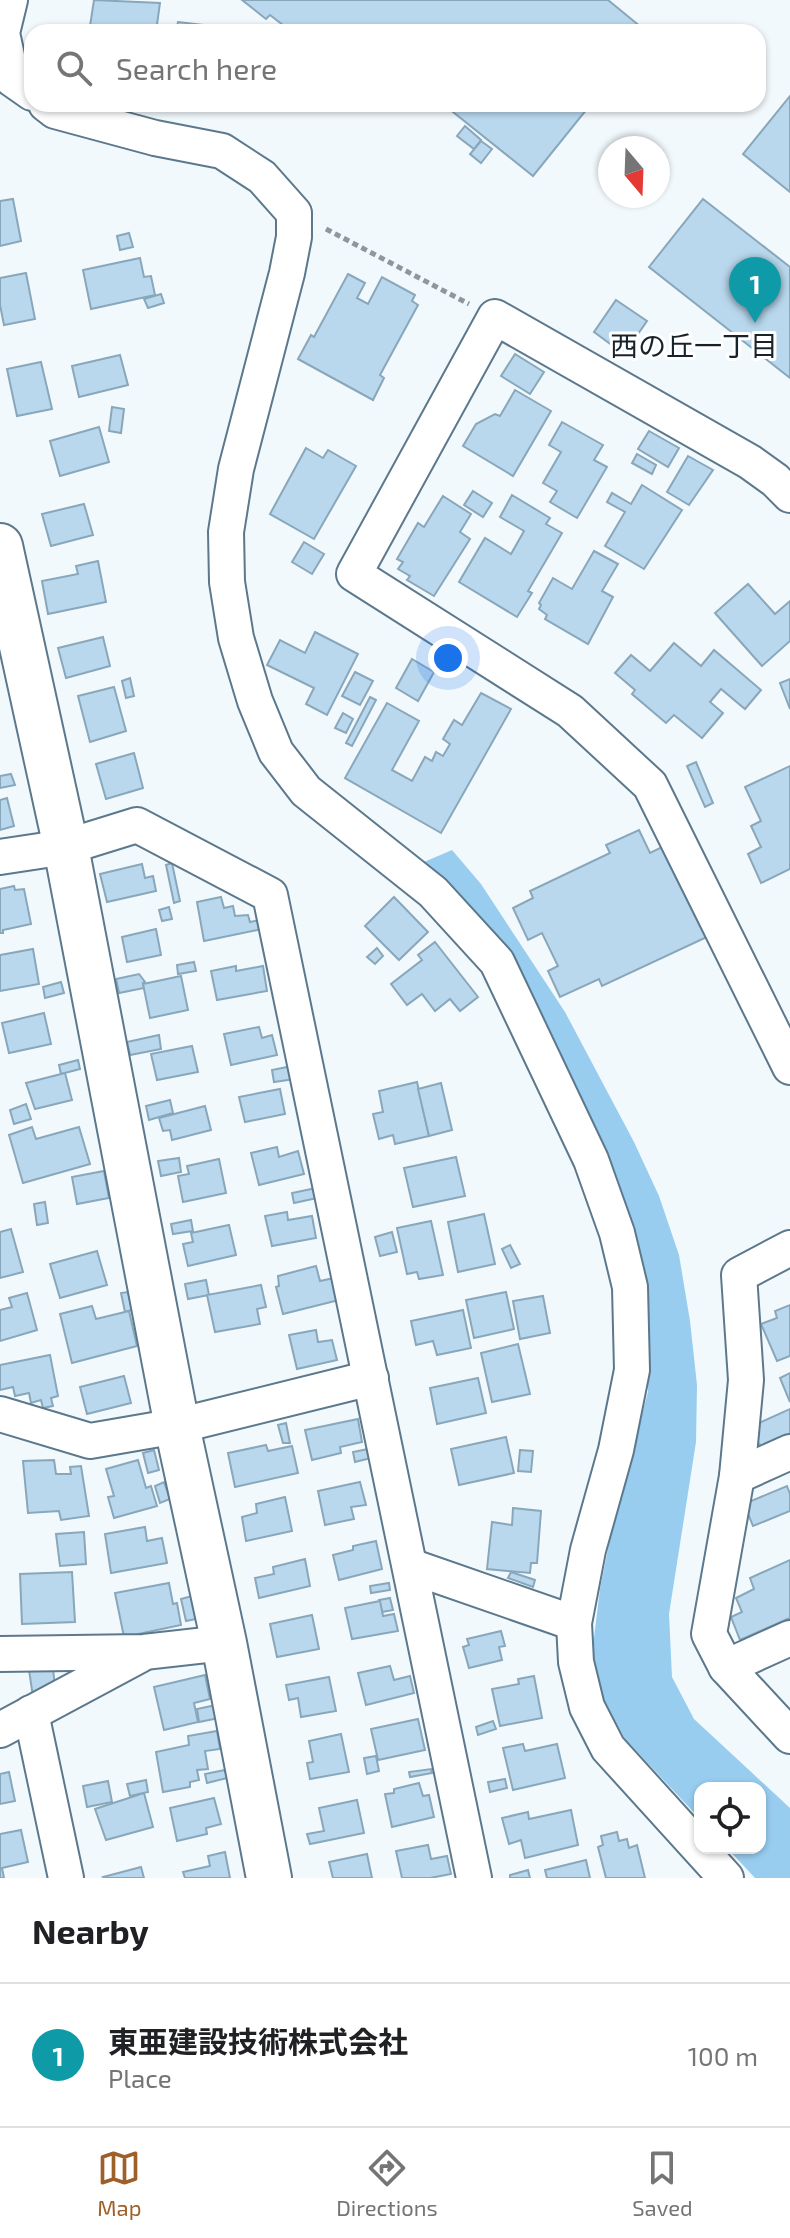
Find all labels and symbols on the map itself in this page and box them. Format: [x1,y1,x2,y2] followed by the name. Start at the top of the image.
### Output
[598,136,670,208] north arrow
[729,257,781,323] pin: 1
[610,328,778,362] district label: 西の丘一丁目
[428,638,468,678] your location

